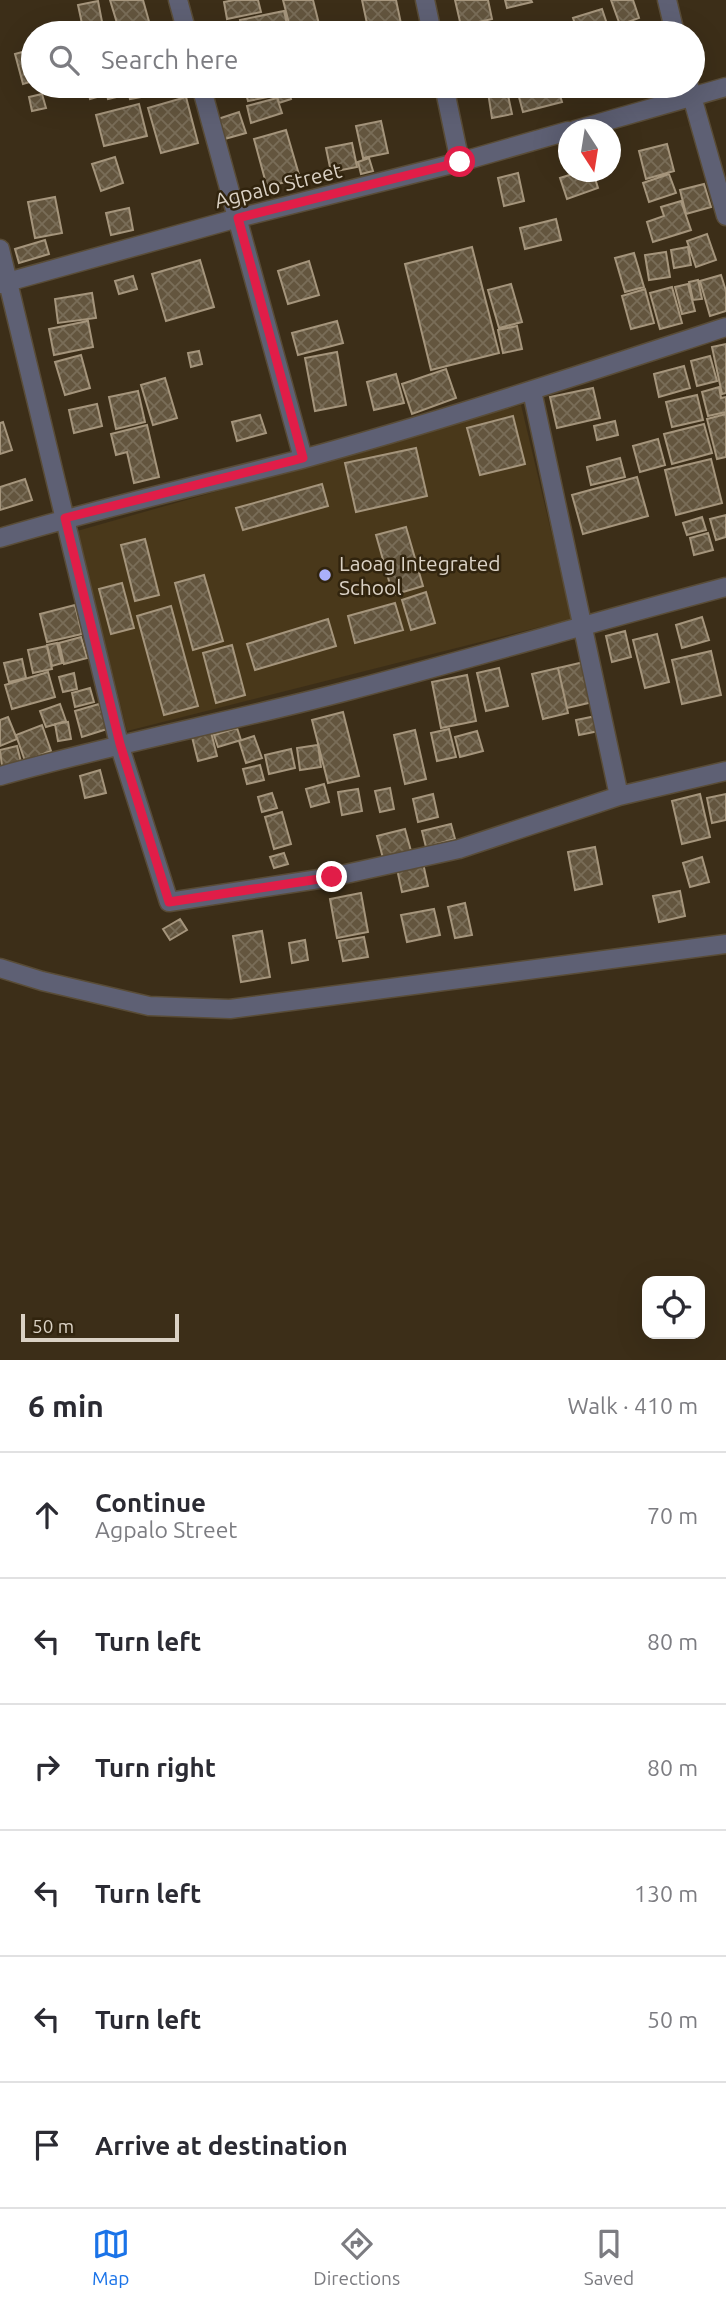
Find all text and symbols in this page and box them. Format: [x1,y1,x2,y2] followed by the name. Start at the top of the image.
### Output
[21,21,705,98] search box
[45,41,83,79] icon: search
[101,45,238,74] text: Search here
[558,119,621,182] north arrow
[444,146,475,177] route start
[212,158,344,212] street label: Agpalo Street
[339,551,501,599] place label: Laoag Integrated School
[317,567,333,583] marker: Laoag Integrated School
[316,861,347,892] route end
[642,1276,705,1339] map controls
[642,1276,705,1339] button: locate
[21,1311,178,1343] scale bar
[32,1315,74,1337] text: 50 m
[28,1389,104,1423] text: 6 min
[567,1393,698,1418] text: Walk · 410 m
[95,1488,206,1517] text: Continue
[28,1496,66,1534] icon: ahead
[647,1503,698,1528] text: 70 m
[95,1517,237,1542] text: Agpalo Street
[28,1622,66,1660] icon: left
[95,1627,201,1656] text: Turn left
[647,1629,698,1654] text: 80 m
[28,1748,66,1786] icon: right
[95,1753,216,1782] text: Turn right
[647,1755,698,1780] text: 80 m
[28,1874,66,1912] icon: left
[95,1879,201,1908] text: Turn left
[634,1881,698,1906] text: 130 m
[28,2000,66,2038] icon: left
[95,2005,201,2034] text: Turn left
[647,2007,698,2032] text: 50 m
[28,2126,66,2164] icon: arrive
[95,2131,348,2160] text: Arrive at destination
[92,2225,130,2289] tab: Map
[313,2225,400,2289] tab: Directions
[584,2225,634,2289] tab: Saved

